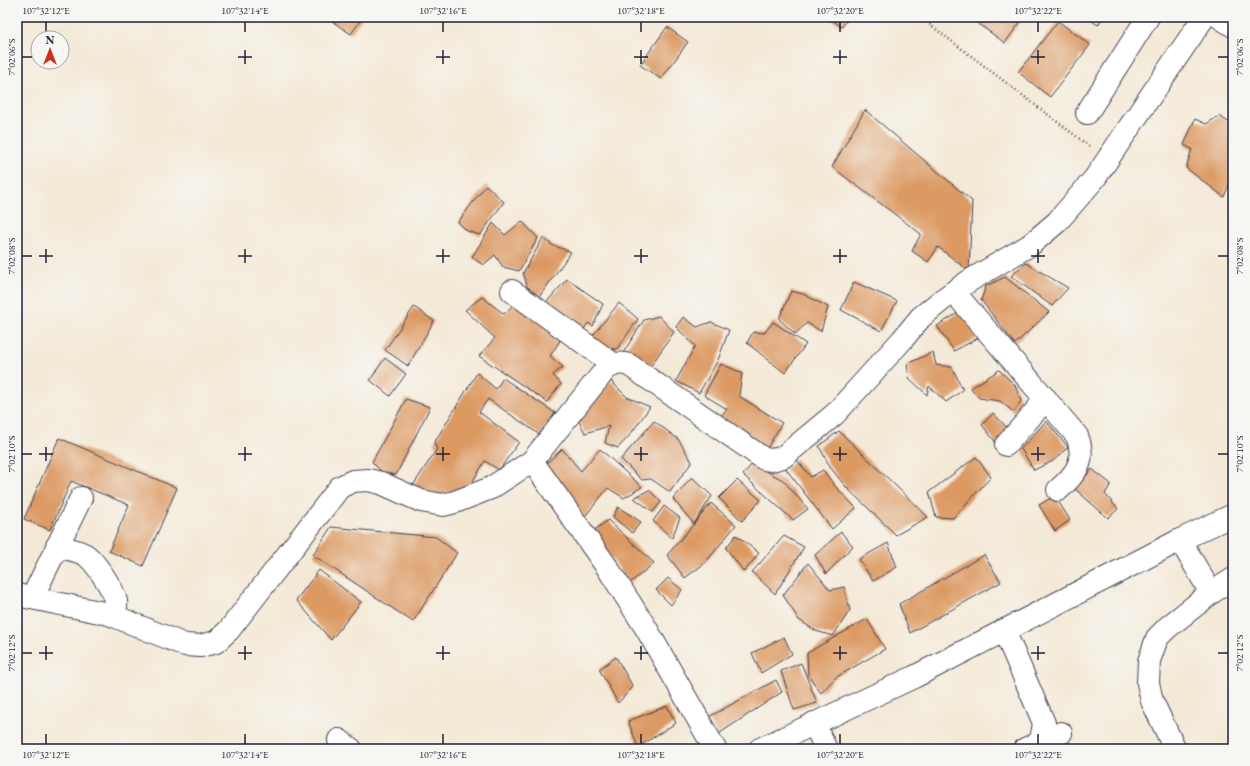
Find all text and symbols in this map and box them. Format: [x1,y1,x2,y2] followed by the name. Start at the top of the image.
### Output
[22,4,70,17] text: 107°32'12"E
[221,4,269,17] text: 107°32'14"E
[419,4,467,17] text: 107°32'16"E
[617,4,665,17] text: 107°32'18"E
[816,4,864,17] text: 107°32'20"E
[1014,4,1062,17] text: 107°32'22"E
[30,30,70,70] north arrow
[46,33,55,47] text: N
[5,38,18,75] text: 7°02'06"S
[1233,38,1246,75] text: 7°02'06"S
[5,237,18,274] text: 7°02'08"S
[1233,237,1246,274] text: 7°02'08"S
[5,435,18,472] text: 7°02'10"S
[1233,435,1246,472] text: 7°02'10"S
[5,634,18,671] text: 7°02'12"S
[1233,634,1246,671] text: 7°02'12"S
[22,748,70,761] text: 107°32'12"E
[221,748,269,761] text: 107°32'14"E
[419,748,467,761] text: 107°32'16"E
[617,748,665,761] text: 107°32'18"E
[816,748,864,761] text: 107°32'20"E
[1014,748,1062,761] text: 107°32'22"E

